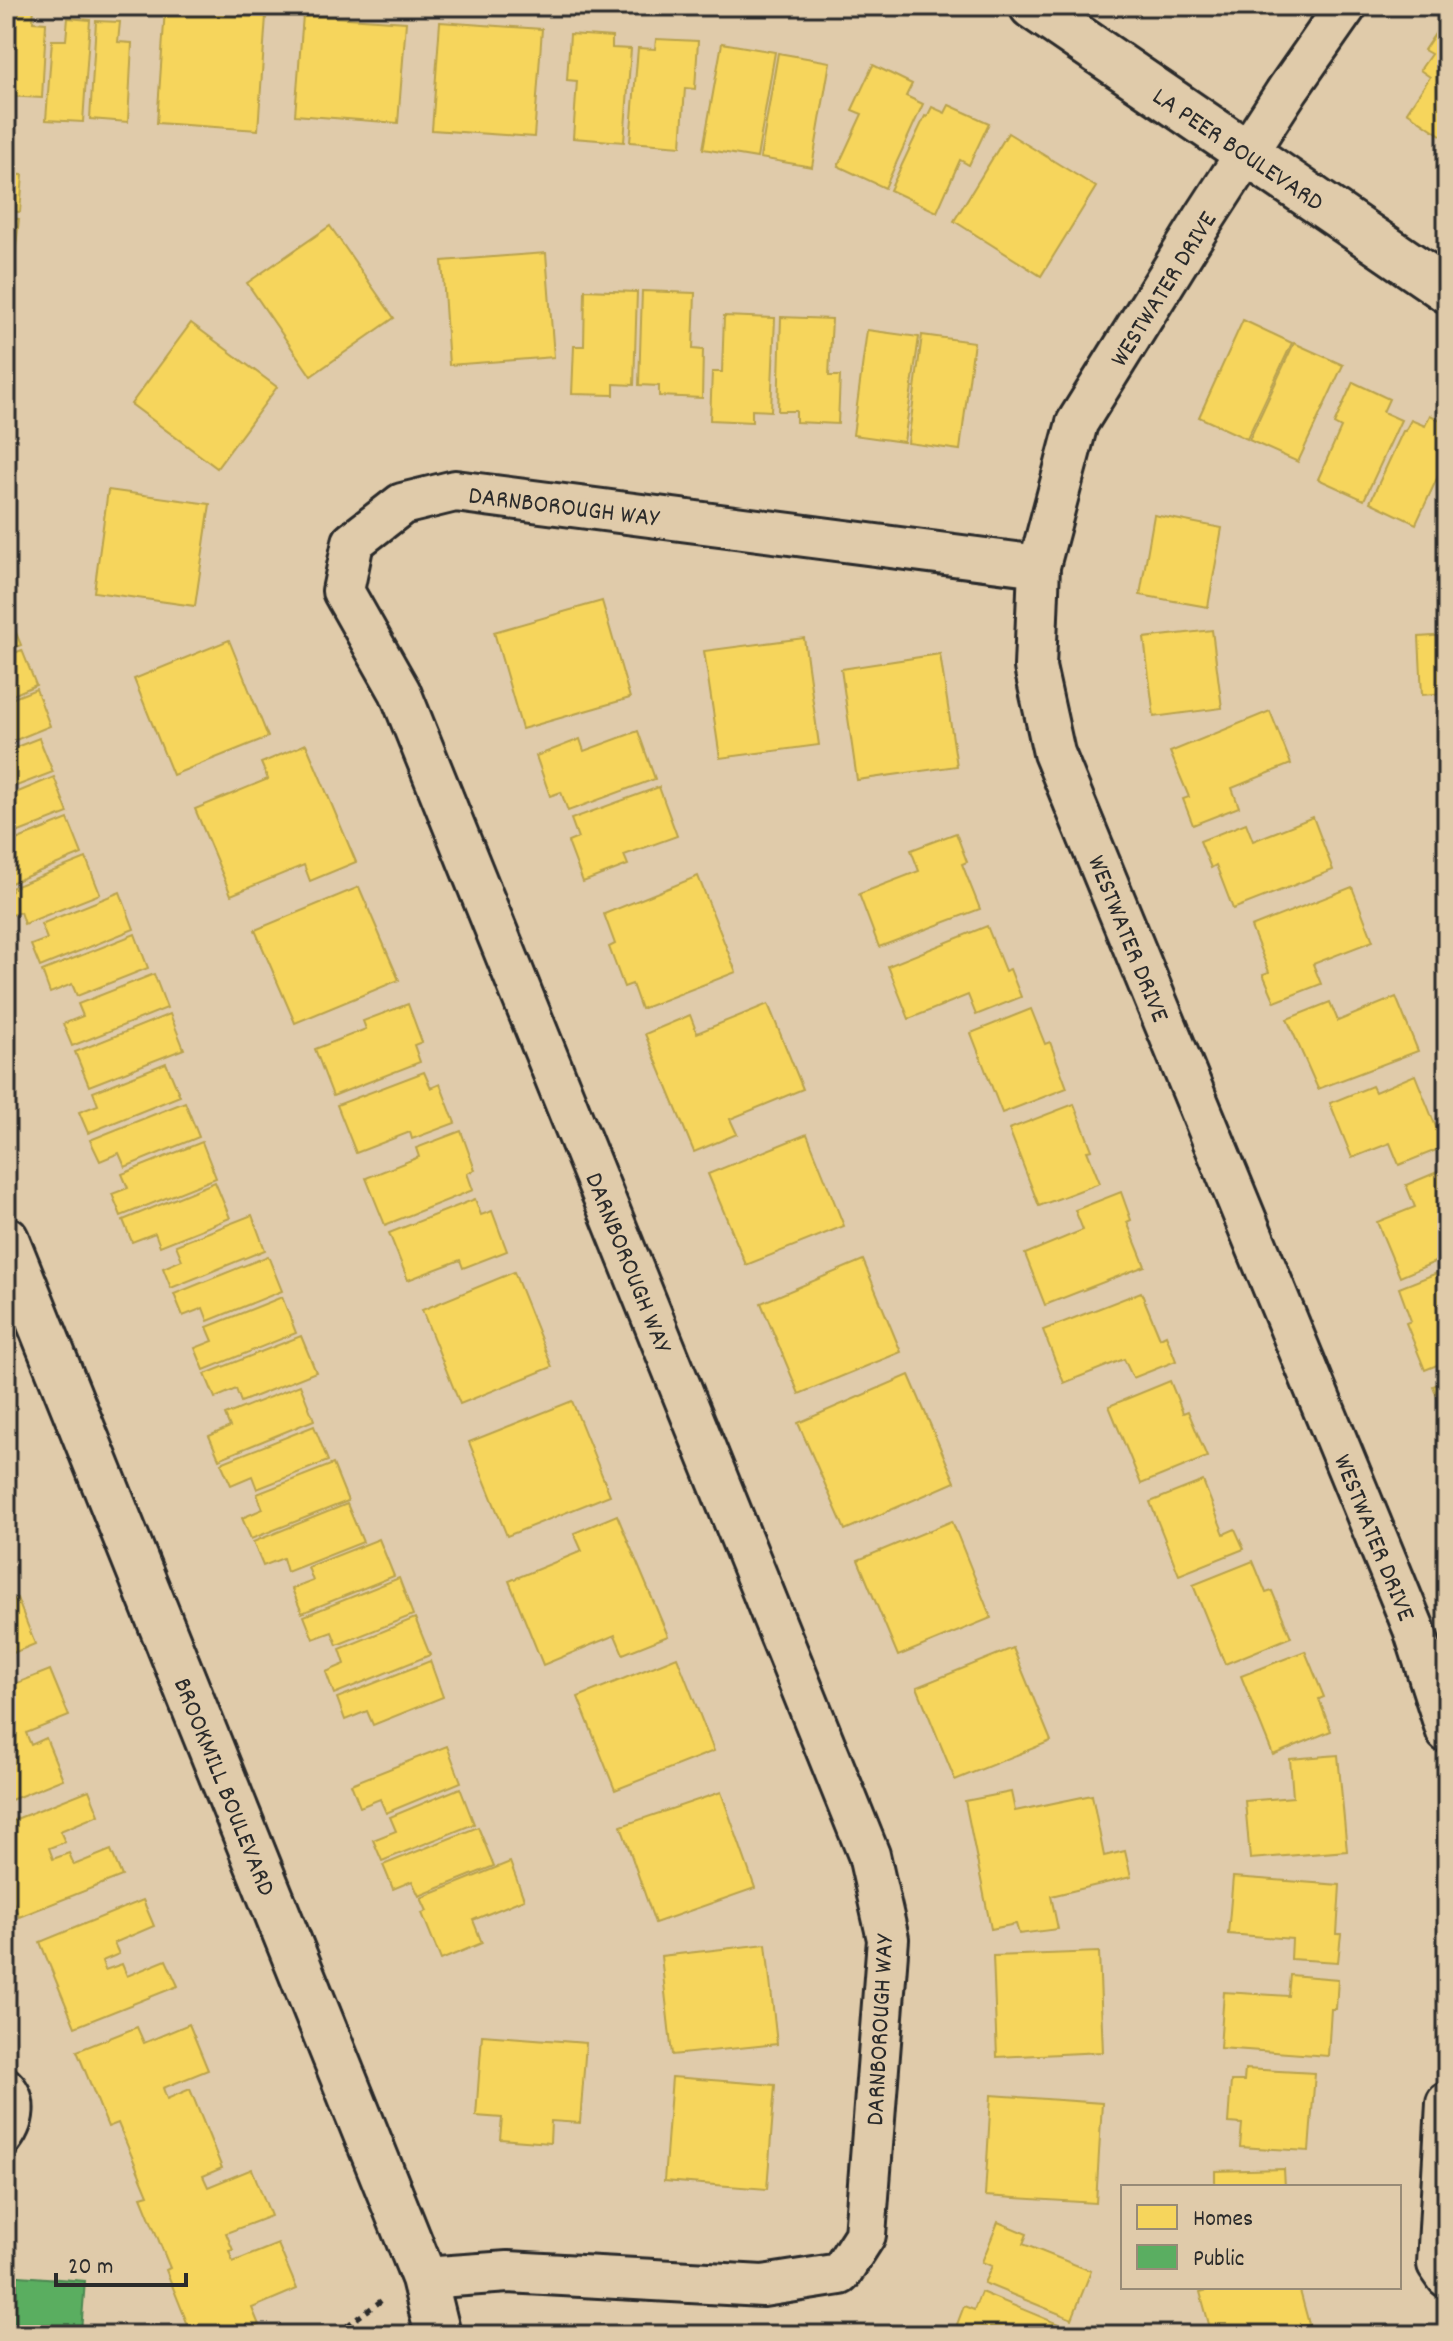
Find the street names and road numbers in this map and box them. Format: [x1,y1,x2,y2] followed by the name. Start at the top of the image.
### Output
[1144,80,1330,222] street label: LA PEER BOULEVARD
[1102,205,1228,375] street label: WESTWATER DRIVE
[466,478,662,539] street label: DARNBOROUGH WAY
[1076,850,1177,1028] street label: WESTWATER DRIVE
[574,1168,680,1360] street label: DARNBOROUGH WAY
[1322,1449,1423,1627] street label: WESTWATER DRIVE
[162,1673,283,1902] street label: BROOKMILL BOULEVARD
[858,1932,905,2127] street label: DARNBOROUGH WAY

